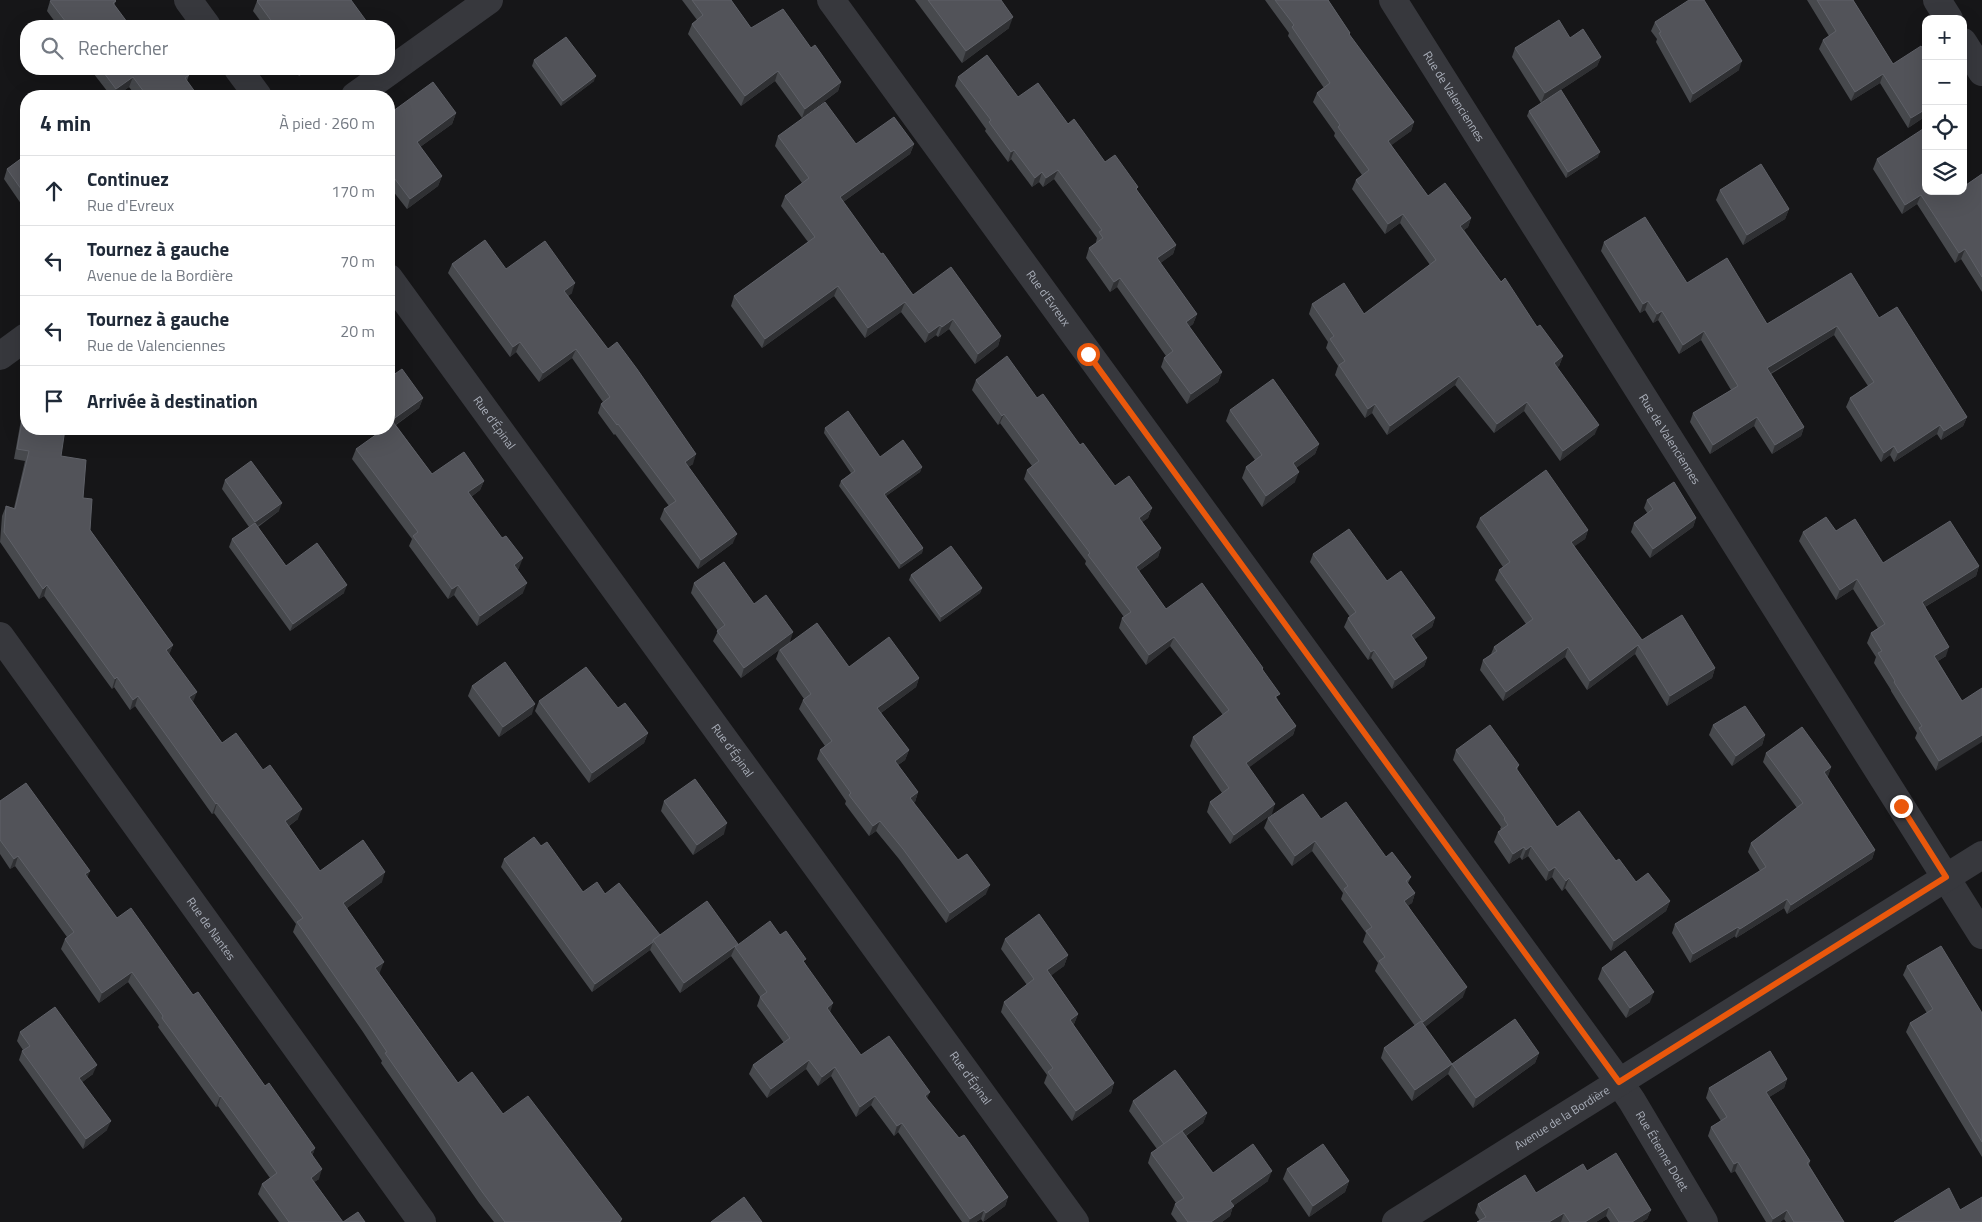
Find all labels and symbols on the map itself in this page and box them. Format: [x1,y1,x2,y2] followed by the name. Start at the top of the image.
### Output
[1418,47,1490,146] street label: Rue de Valenciennes
[1022,266,1076,331] street label: Rue d'Evreux
[1077,343,1100,366] route start
[1634,390,1706,488] street label: Rue de Valenciennes
[469,392,521,453] street label: Rue d'Épinal
[707,719,759,781] street label: Rue d'Épinal
[1890,795,1913,818] route end
[182,893,241,965] street label: Rue de Nantes
[945,1047,997,1108] street label: Rue d'Épinal
[1510,1080,1613,1155] street label: Avenue de la Bordière
[1631,1107,1694,1195] street label: Rue Étienne Dolet

